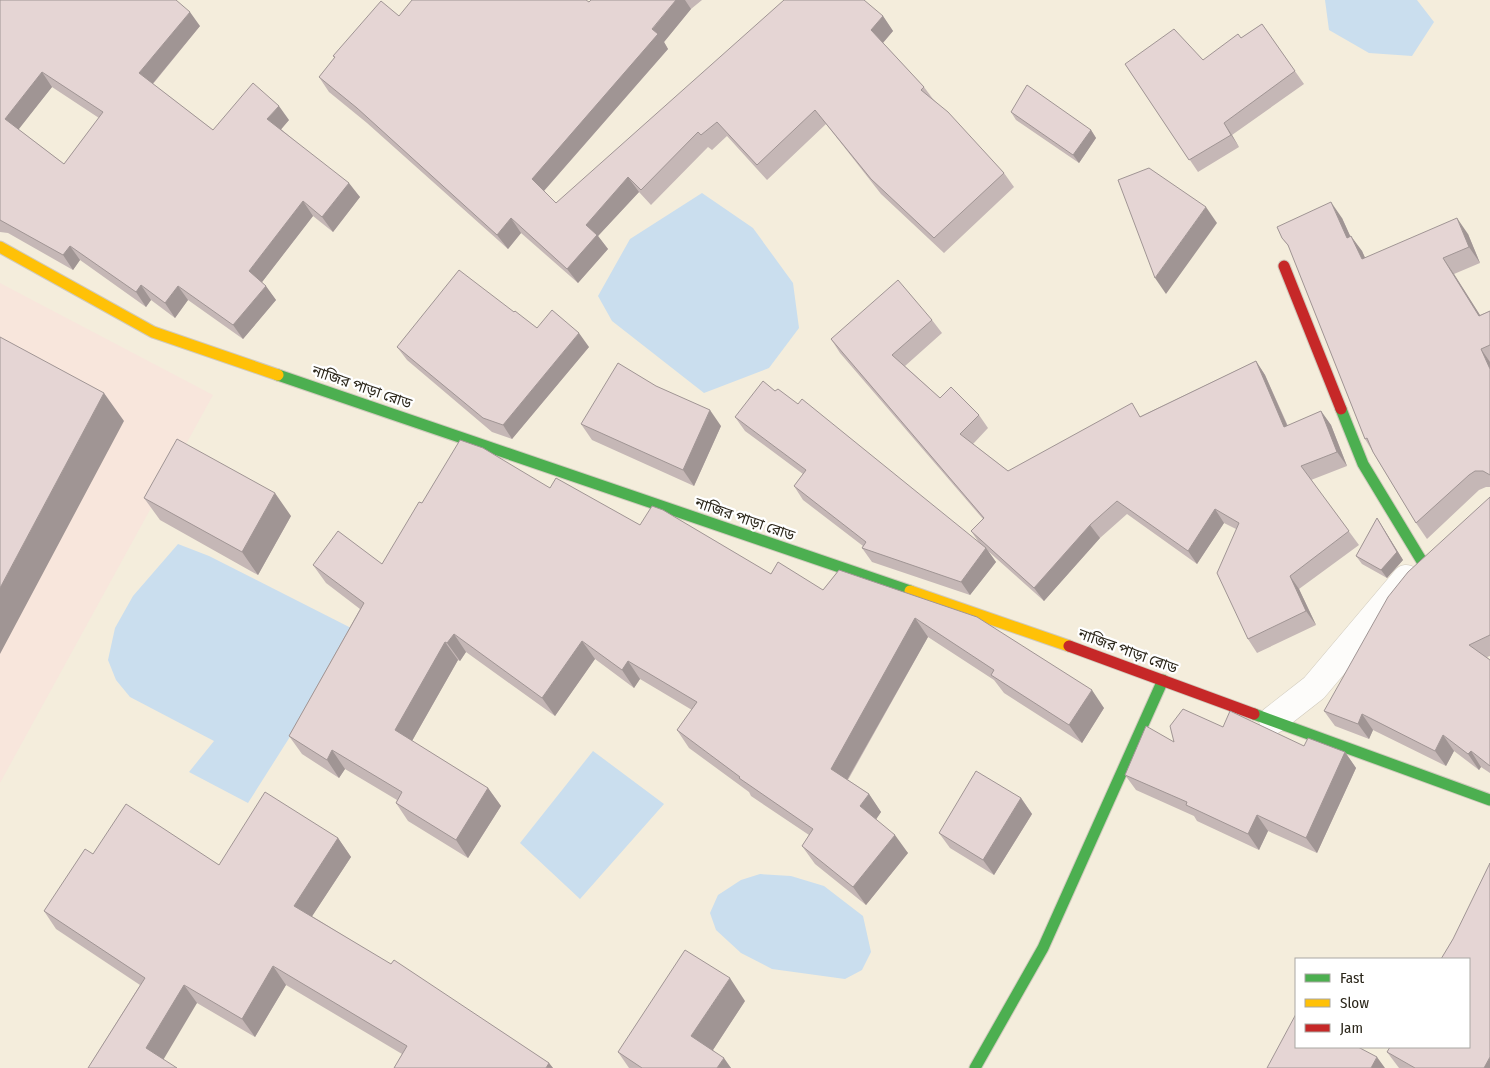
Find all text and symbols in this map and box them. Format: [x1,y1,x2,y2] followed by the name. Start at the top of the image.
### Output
[309,361,415,413] street label: নাজির পাড়া রোড
[692,493,798,545] street label: নাজির পাড়া রোড
[1075,624,1180,677] street label: নাজির পাড়া রোড
[1295,958,1470,1048] legend
[1340,969,1364,987] text: Fast
[1340,994,1369,1012] text: Slow
[1340,1019,1363,1037] text: Jam

